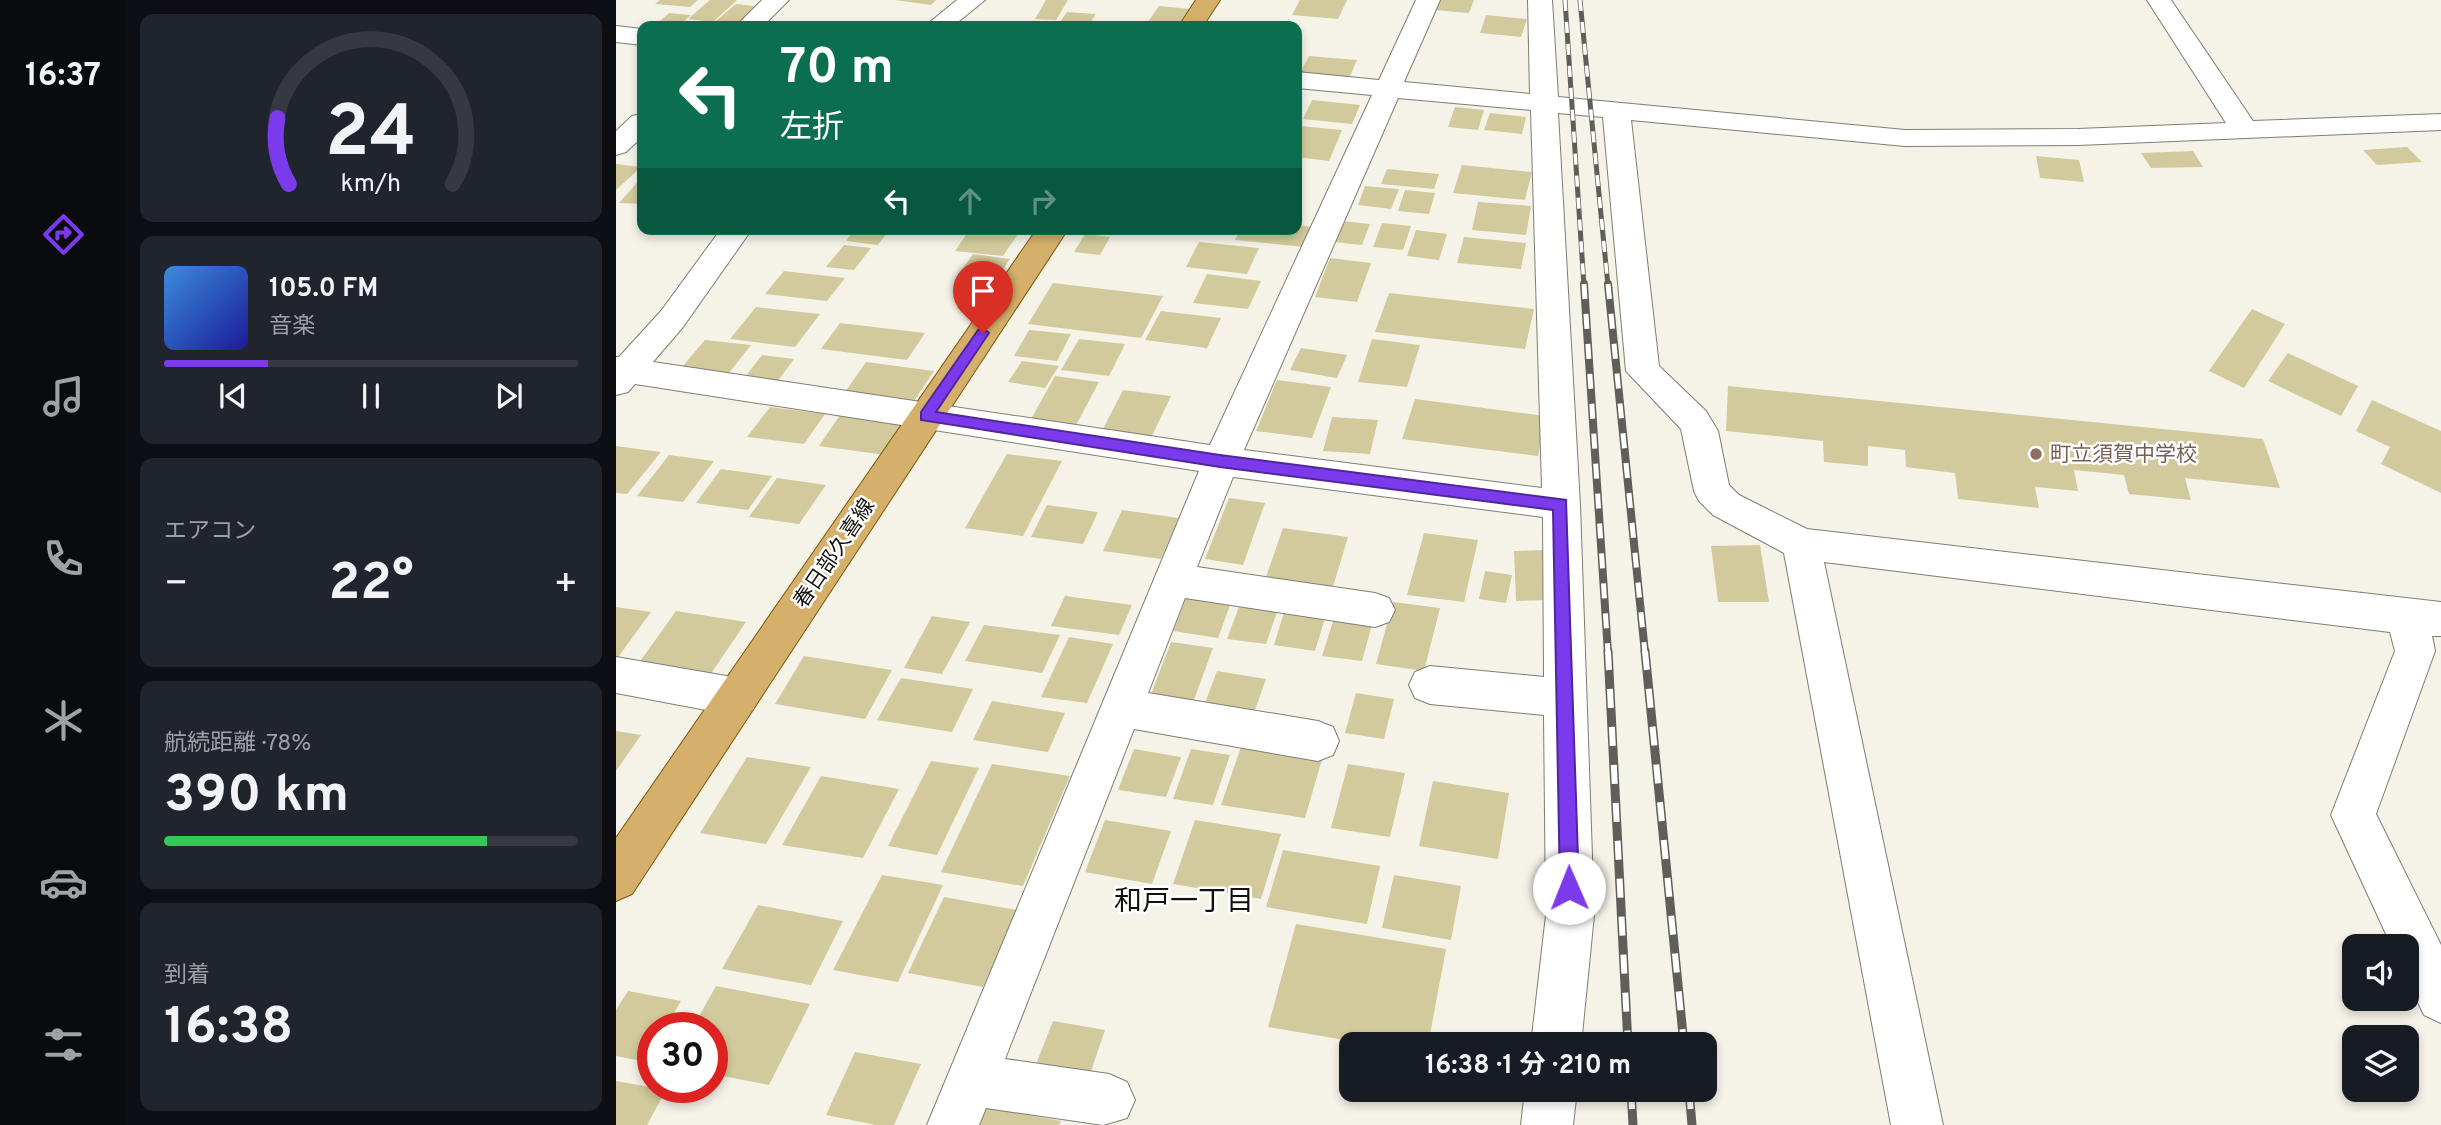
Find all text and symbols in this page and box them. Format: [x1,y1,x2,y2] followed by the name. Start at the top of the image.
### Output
[780,39,894,101] text: 70 m
[665,49,756,140] icon: left
[25,57,101,97] text: 16:37
[325,90,417,182] text: 24
[780,109,844,149] text: 左折
[341,169,401,201] text: km/h
[878,182,916,220] icon: left
[951,182,989,220] icon: ahead
[1024,182,1062,220] icon: right
[39,210,88,259] icon: directions
[953,261,1013,333] pin
[964,272,1002,310] icon: arrive
[269,273,378,306] text: 105.0 FM
[269,313,315,342] text: 音楽
[39,372,88,421] icon: music
[214,377,252,415] icon: previous
[352,377,390,415] icon: pause
[490,377,528,415] icon: next
[2050,442,2197,469] place label: 町立須賀中学校
[2028,446,2044,462] marker: 町立須賀中学校
[789,494,882,614] street label: 春日部久喜線
[164,518,256,547] text: エアコン
[39,534,88,583] icon: phone
[328,552,414,618] text: 22°
[164,561,189,610] text: −
[553,561,578,610] text: +
[39,696,88,745] icon: climate
[164,730,311,759] text: 航続距離 · 78%
[164,764,349,830] text: 390 km
[1532,851,1606,925] position arrow
[39,858,88,907] icon: car
[1114,885,1254,921] district label: 和戸一丁目
[2342,934,2419,1102] map controls
[2342,934,2419,1011] button: sound
[164,962,210,991] text: 到着
[164,996,293,1062] text: 16:38
[637,1012,728,1103] speed limit sign: 30
[39,1020,88,1069] icon: filters
[2342,1025,2419,1102] button: layers
[1425,1050,1631,1083] text: 16:38 · 1 分 · 210 m

